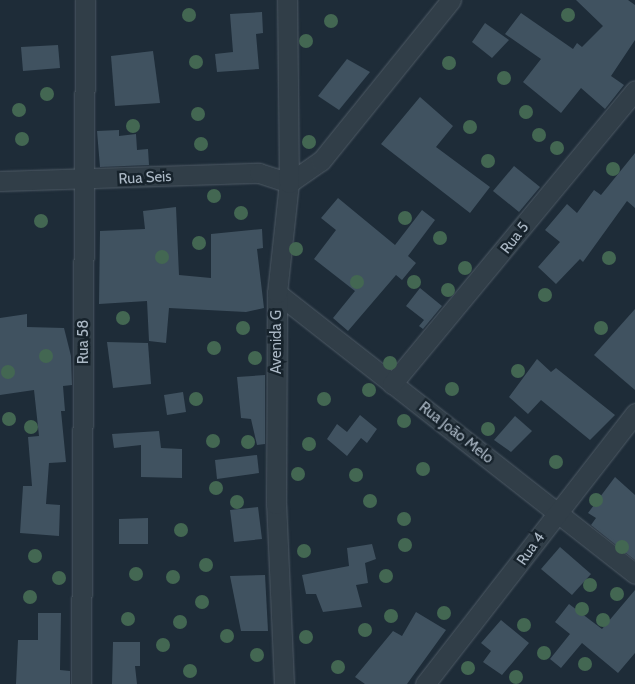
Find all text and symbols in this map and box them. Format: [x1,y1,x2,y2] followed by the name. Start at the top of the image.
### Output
[118,168,172,188] street label: Rua Seis
[497,219,533,257] street label: Rua 5
[268,310,286,374] street label: Avenida G
[75,320,93,364] street label: Rua 58
[415,398,497,468] street label: Rua João Melo
[513,529,549,569] street label: Rua 4

